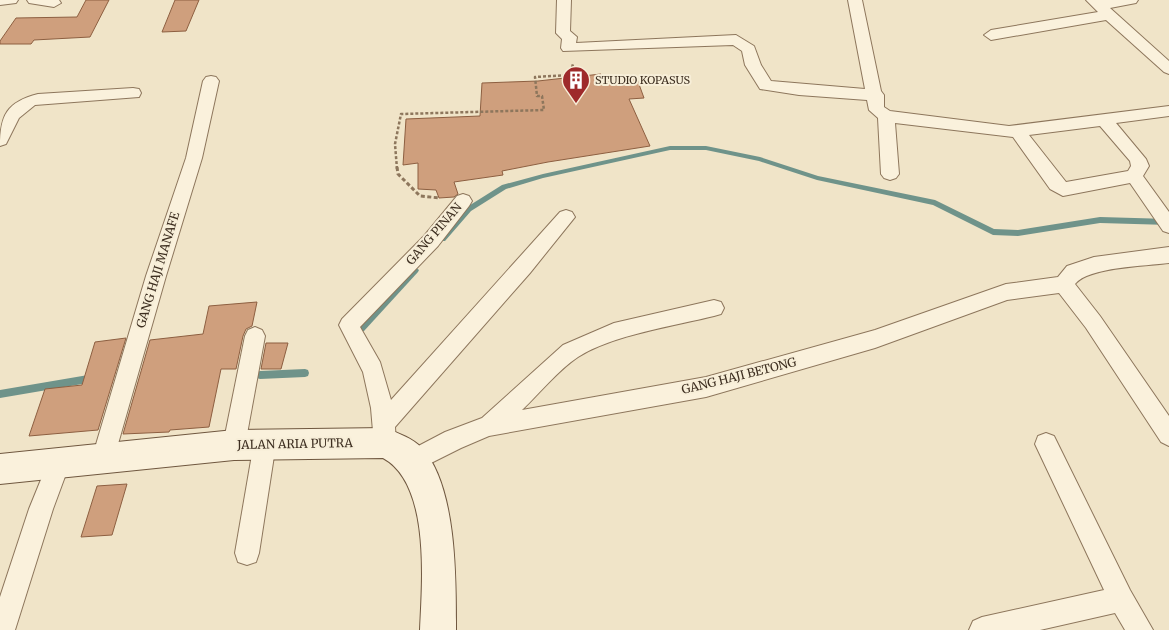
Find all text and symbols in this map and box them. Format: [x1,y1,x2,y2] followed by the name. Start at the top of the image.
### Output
[561,65,591,104] building icon: STUDIO KOPASUS
[595,73,690,87] place label: STUDIO KOPASUS
[403,199,465,268] street label: GANG PINAN
[133,210,182,330] street label: GANG HAJI MANAFE
[680,354,798,397] street label: GANG HAJI BETONG
[236,435,354,452] street label: JALAN ARIA PUTRA

